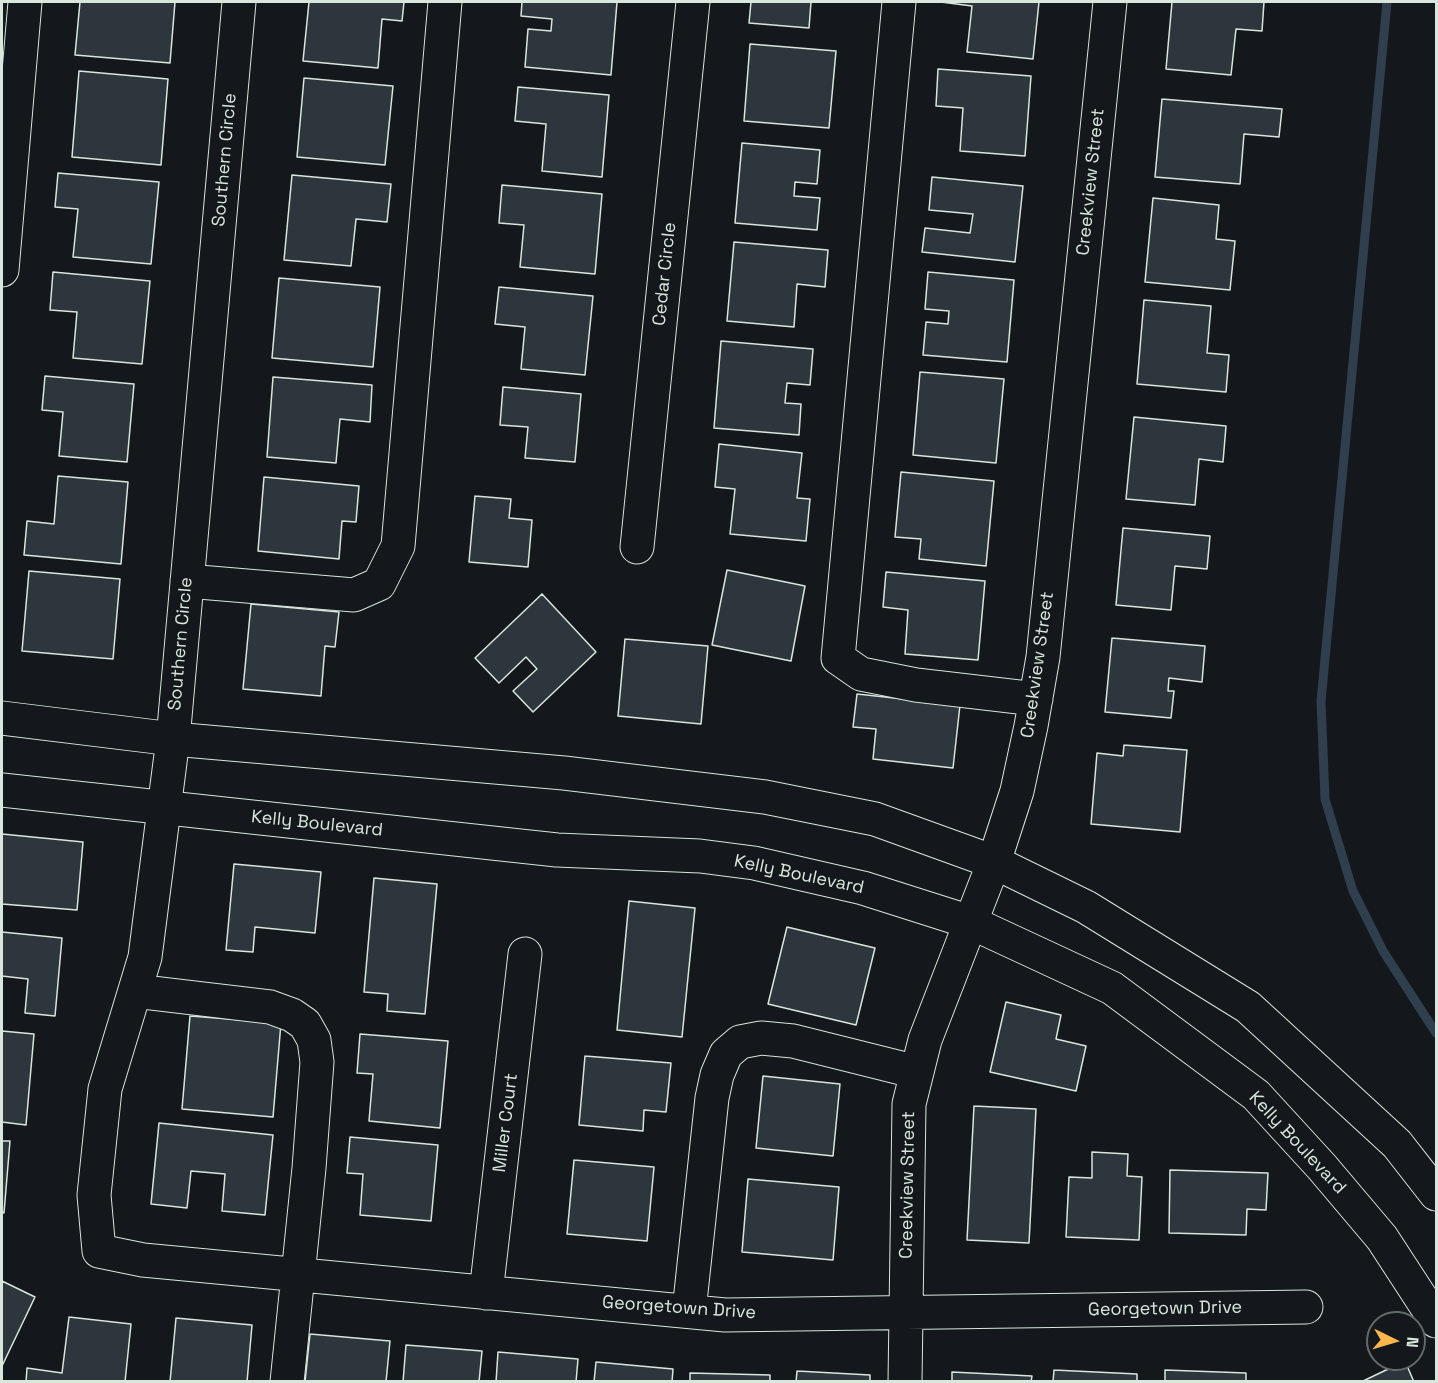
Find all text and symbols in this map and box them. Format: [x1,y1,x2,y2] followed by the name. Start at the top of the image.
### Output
[208,92,242,228] street label: Southern Circle
[1073,107,1109,257] street label: Creekview Street
[649,221,681,327] street label: Cedar Circle
[164,576,198,712] street label: Southern Circle
[1017,590,1059,740] street label: Creekview Street
[250,806,384,842] street label: Kelly Boulevard
[732,851,866,899] street label: Kelly Boulevard
[489,1072,523,1174] street label: Miller Court
[1244,1087,1350,1199] street label: Kelly Boulevard
[896,1111,920,1259] street label: Creekview Street
[601,1292,757,1324] street label: Georgetown Drive
[1088,1297,1242,1321] street label: Georgetown Drive
[1366,1311,1426,1371] north arrow
[1402,1336,1423,1349] text: N

